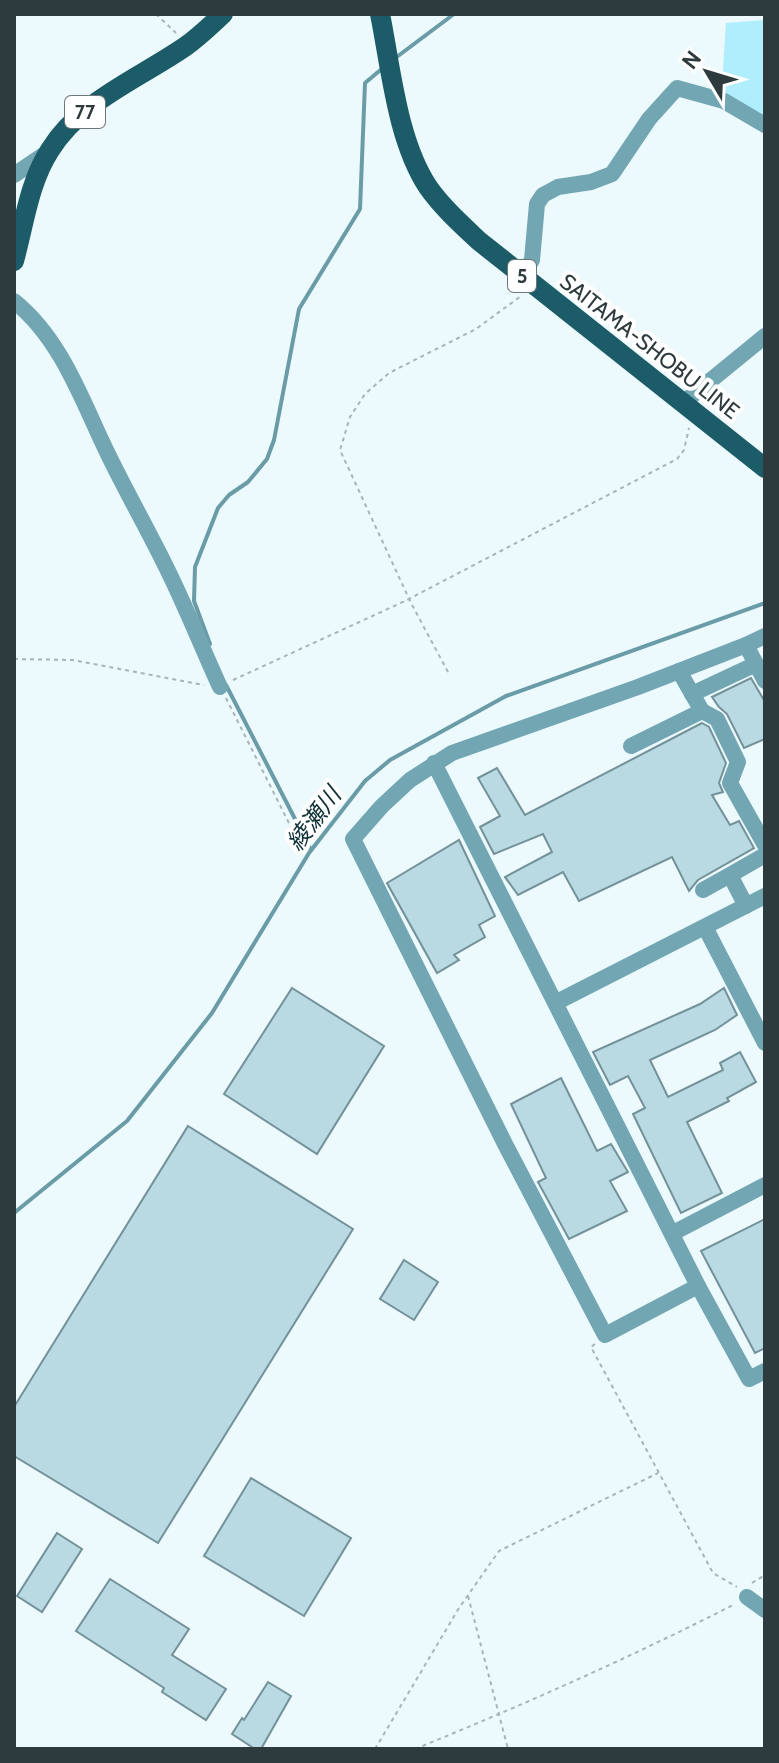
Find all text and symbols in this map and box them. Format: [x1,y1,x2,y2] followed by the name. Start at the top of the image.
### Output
[667,32,747,112] north arrow
[676,46,707,74] text: N
[65,96,105,128] road number: 77
[508,260,536,292] road number: 5
[555,268,745,425] street label: SAITAMA-SHOBU LINE
[280,779,349,856] water label: 綾瀬川

